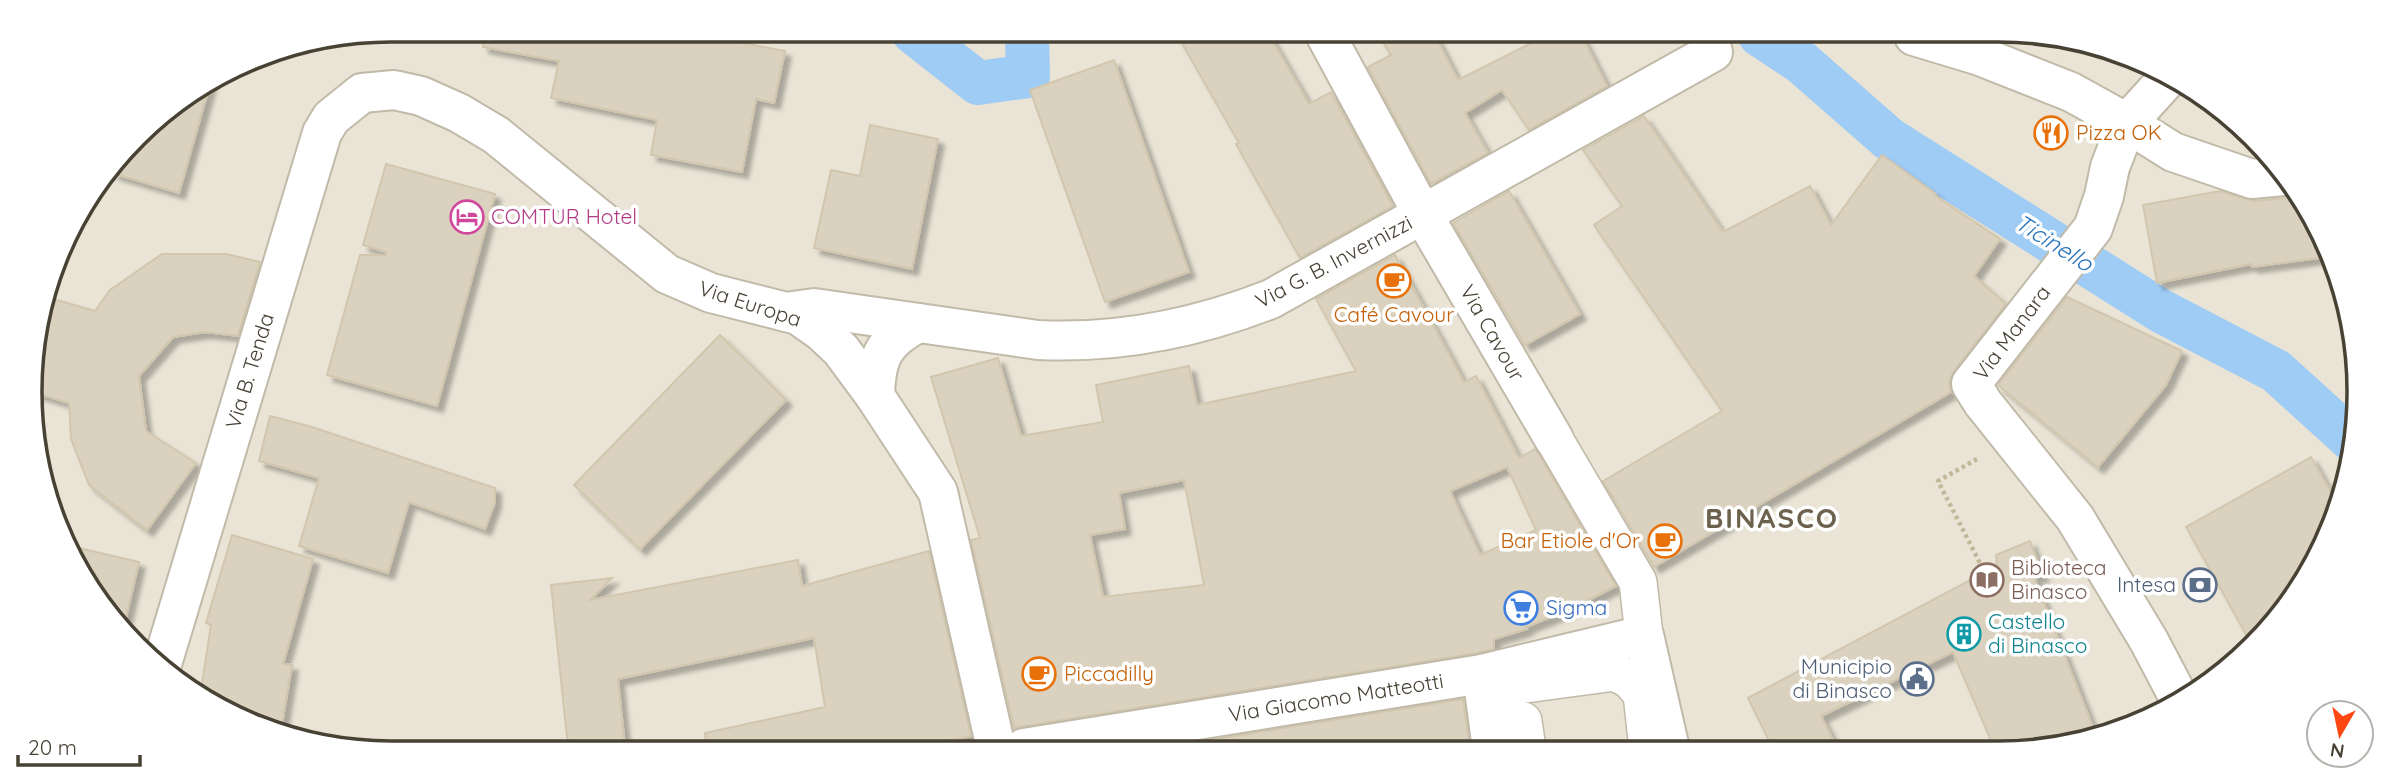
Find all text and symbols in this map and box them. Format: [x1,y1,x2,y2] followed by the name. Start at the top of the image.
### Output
[2032,114,2070,152] restaurant icon: Pizza OK
[2076,119,2162,145] place label: Pizza OK
[448,198,486,236] hotel icon: COMTUR Hotel
[491,203,637,229] place label: COMTUR Hotel
[2010,207,2099,278] water label: Ticinello
[1251,209,1416,313] street label: Via G. B. Invernizzi
[1375,262,1413,300] cafe icon: Café Cavour
[696,274,805,332] street label: Via Europa
[1455,280,1531,385] street label: Via Cavour
[1967,280,2055,385] street label: Via Manara
[1334,301,1454,327] place label: Café Cavour
[219,310,279,432] street label: Via B. Tenda
[1705,500,1839,535] district label: BINASCO
[1646,522,1684,560] cafe icon: Bar Etiole d'Or
[1500,527,1640,553] place label: Bar Etiole d'Or
[2011,554,2106,604] place label: Biblioteca Binasco
[1968,561,2006,599] library icon: Biblioteca Binasco
[2181,566,2219,604] bank icon: Intesa
[2117,571,2176,597] place label: Intesa
[1502,589,1540,627] supermarket icon: Sigma
[1546,594,1607,620] place label: Sigma
[1988,608,2087,658] place label: Castello di Binasco
[1945,615,1983,653] building icon: Castello di Binasco
[1793,653,1892,703] place label: Municipio di Binasco
[1020,655,1058,693] cafe icon: Piccadilly
[1064,660,1154,686] place label: Piccadilly
[1898,660,1936,698] public building icon: Municipio di Binasco
[1226,667,1445,727] street label: Via Giacomo Matteotti
[2305,699,2375,769] north arrow
[18,724,140,768] scale bar
[28,734,77,760] text: 20 m
[2329,738,2346,764] text: N

